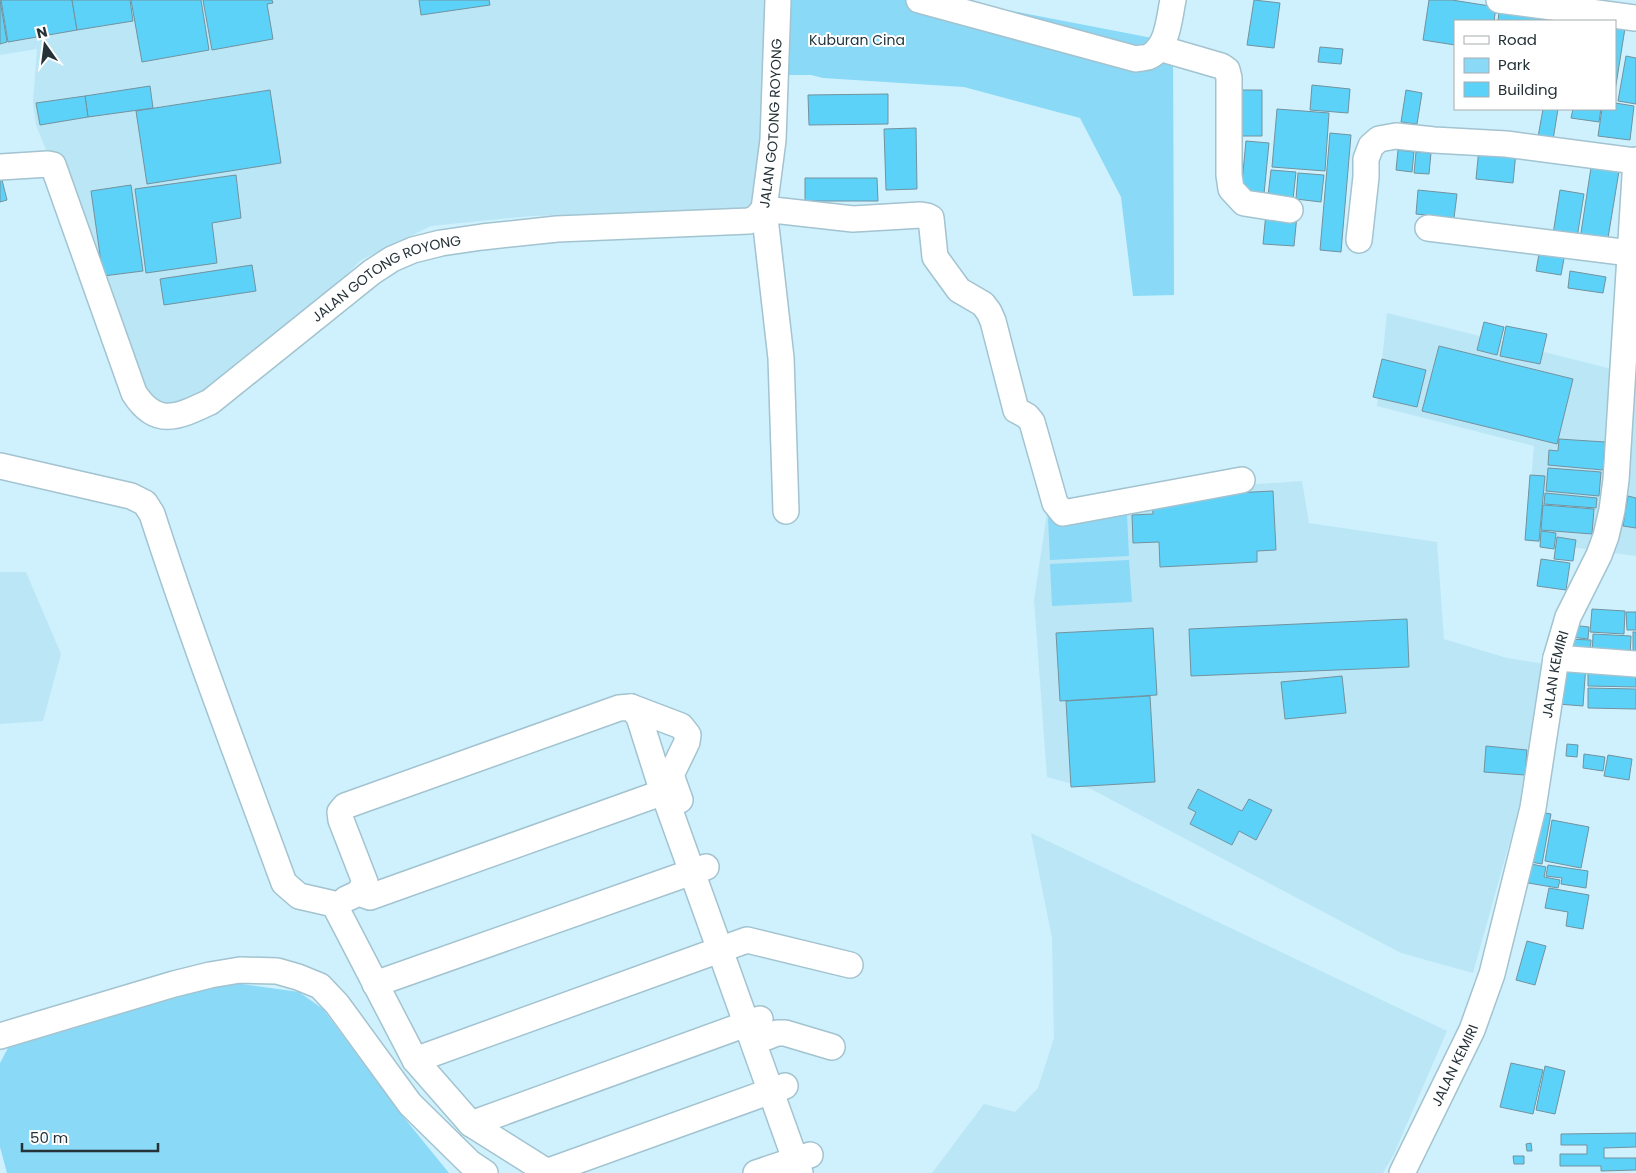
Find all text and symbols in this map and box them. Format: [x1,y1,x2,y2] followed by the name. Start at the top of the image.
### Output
[20,20,70,70] north arrow
[1454,20,1616,110] legend
[34,21,49,43] text: N
[1498,29,1537,50] text: Road
[809,30,905,50] park label: Kuburan Cina
[754,38,787,209] street label: JALAN GOTONG ROYONG
[1498,54,1530,75] text: Park
[1498,79,1558,100] text: Building
[307,230,462,327] street label: JALAN GOTONG ROYONG
[1537,628,1573,720] street label: JALAN KEMIRI
[1426,1022,1483,1110] street label: JALAN KEMIRI
[22,1120,159,1152] scale bar
[30,1127,68,1148] text: 50 m

